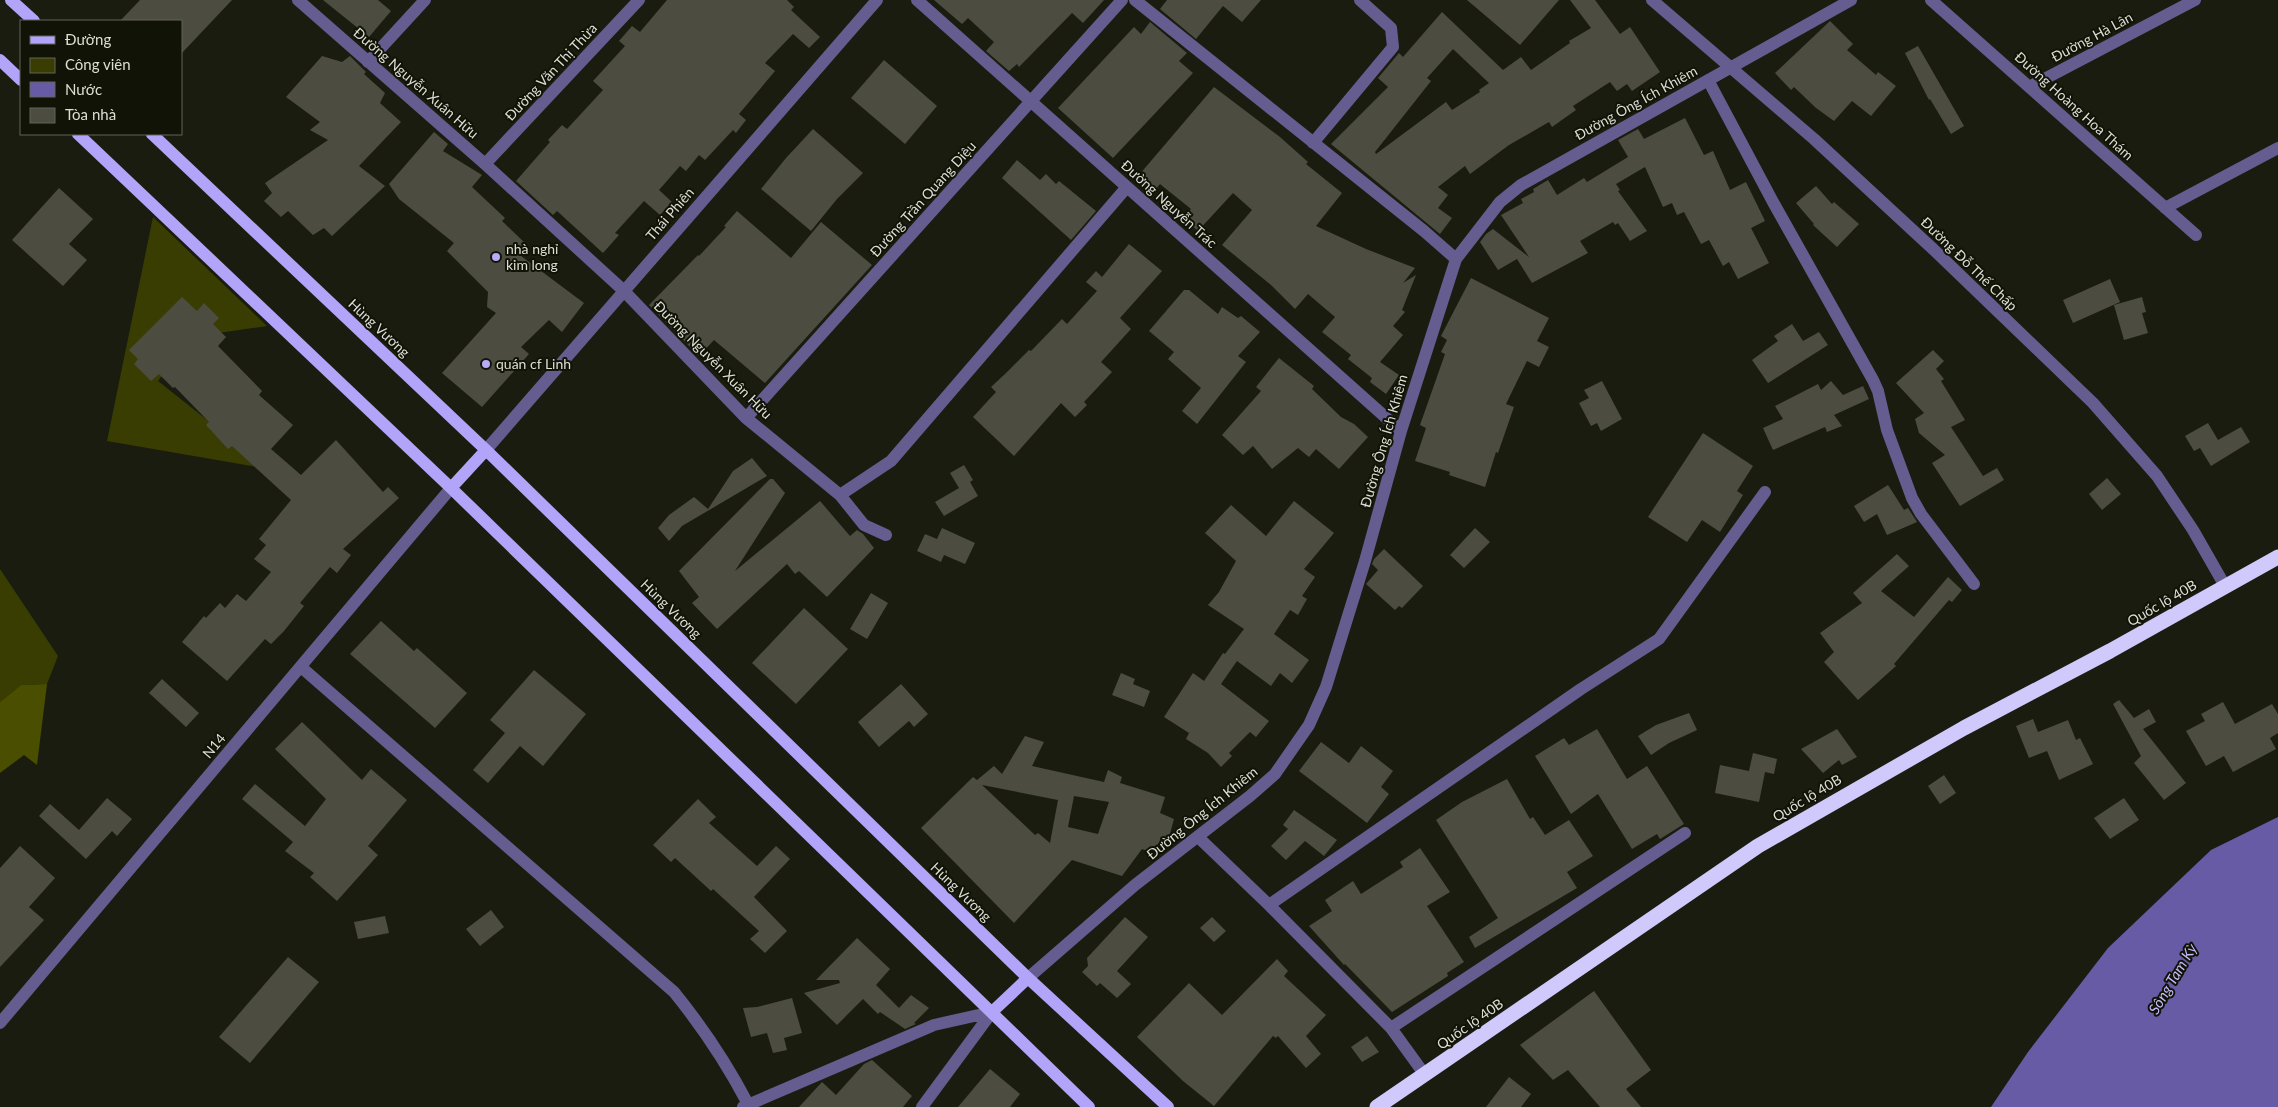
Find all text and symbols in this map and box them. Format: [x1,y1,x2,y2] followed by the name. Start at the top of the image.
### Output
[2048,8,2135,65] street label: Đường Hà Lân
[501,19,600,124] street label: Đường Văn Thị Thừa
[20,20,182,135] legend
[350,24,482,142] street label: Đường Nguyễn Xuân Hữu
[65,30,111,48] text: Đường
[2012,48,2137,163] street label: Đường Hoàng Hoa Thám
[65,55,131,73] text: Công viên
[1571,62,1700,143] street label: Đường Ông Ích Khiêm
[65,80,102,98] text: Nước
[65,105,116,123] text: Tòa nhà
[866,137,979,260] street label: Đường Trần Quang Diệu
[1118,156,1221,251] street label: Đường Nguyễn Trác
[642,184,697,244] street label: Thái Phiên
[1918,213,2021,314] street label: Đường Đỗ Thế Chấp
[506,240,558,273] place label: nhà nghỉ kim long
[490,251,502,263] marker: nhà nghỉ kim long
[345,295,414,360] street label: Hùng Vương
[651,297,776,422] street label: Đường Nguyễn Xuân Hữu
[496,355,571,372] place label: quán cf Linh
[480,358,492,370] marker: quán cf Linh
[1356,372,1411,509] street label: Đường Ông Ích Khiêm
[637,576,705,642] street label: Hùng Vương
[2124,576,2199,629] street label: Quốc lộ 40B
[198,730,229,761] street label: N14
[1143,763,1260,863] street label: Đường Ông Ích Khiêm
[1769,770,1844,825] street label: Quốc lộ 40B
[927,859,995,925] street label: Hùng Vương
[2144,939,2201,1017] water label: Sông Tam Kỳ
[1433,994,1506,1053] street label: Quốc lộ 40B

